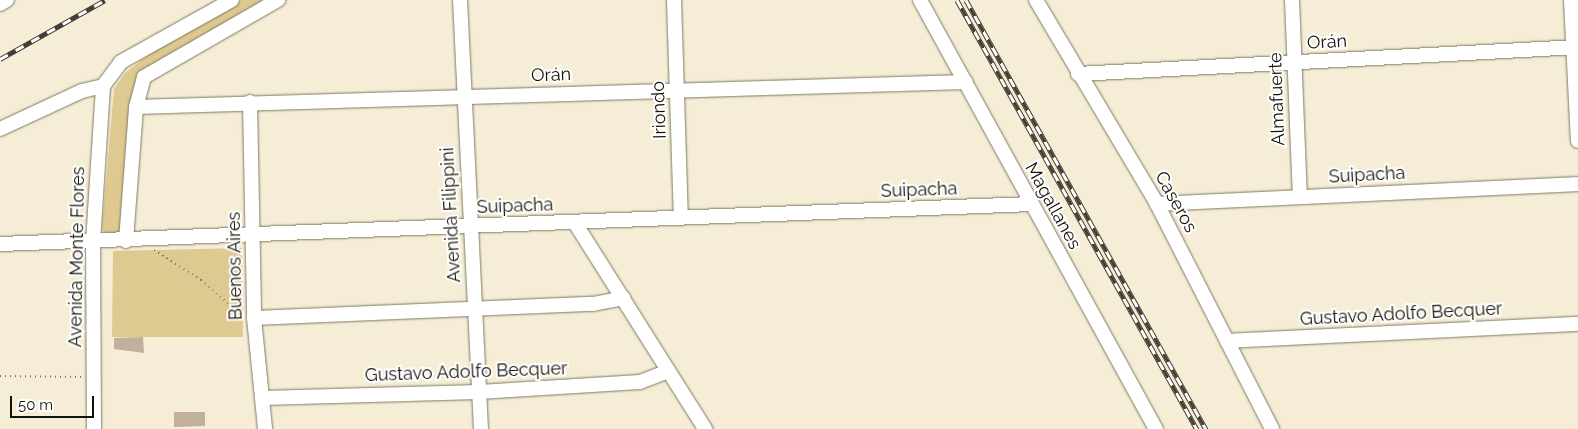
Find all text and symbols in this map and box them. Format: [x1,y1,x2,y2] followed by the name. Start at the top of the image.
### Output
[1306,30,1348,54] street label: Orán
[1265,52,1289,146] street label: Almafuerte
[531,64,571,86] street label: Orán
[647,81,671,139] street label: Iriondo
[437,147,465,283] street label: Avenida Filippini
[1020,159,1086,253] street label: Magallanes
[1328,162,1406,188] street label: Suipacha
[65,166,89,348] street label: Avenida Monte Flores
[1150,168,1202,236] street label: Caseros
[880,178,958,202] street label: Suipacha
[476,194,554,218] street label: Suipacha
[223,211,247,321] street label: Buenos Aires
[1299,298,1503,330] street label: Gustavo Adolfo Becquer
[364,358,568,386] street label: Gustavo Adolfo Becquer
[12,386,96,418] scale bar
[18,396,53,414] text: 50 m

